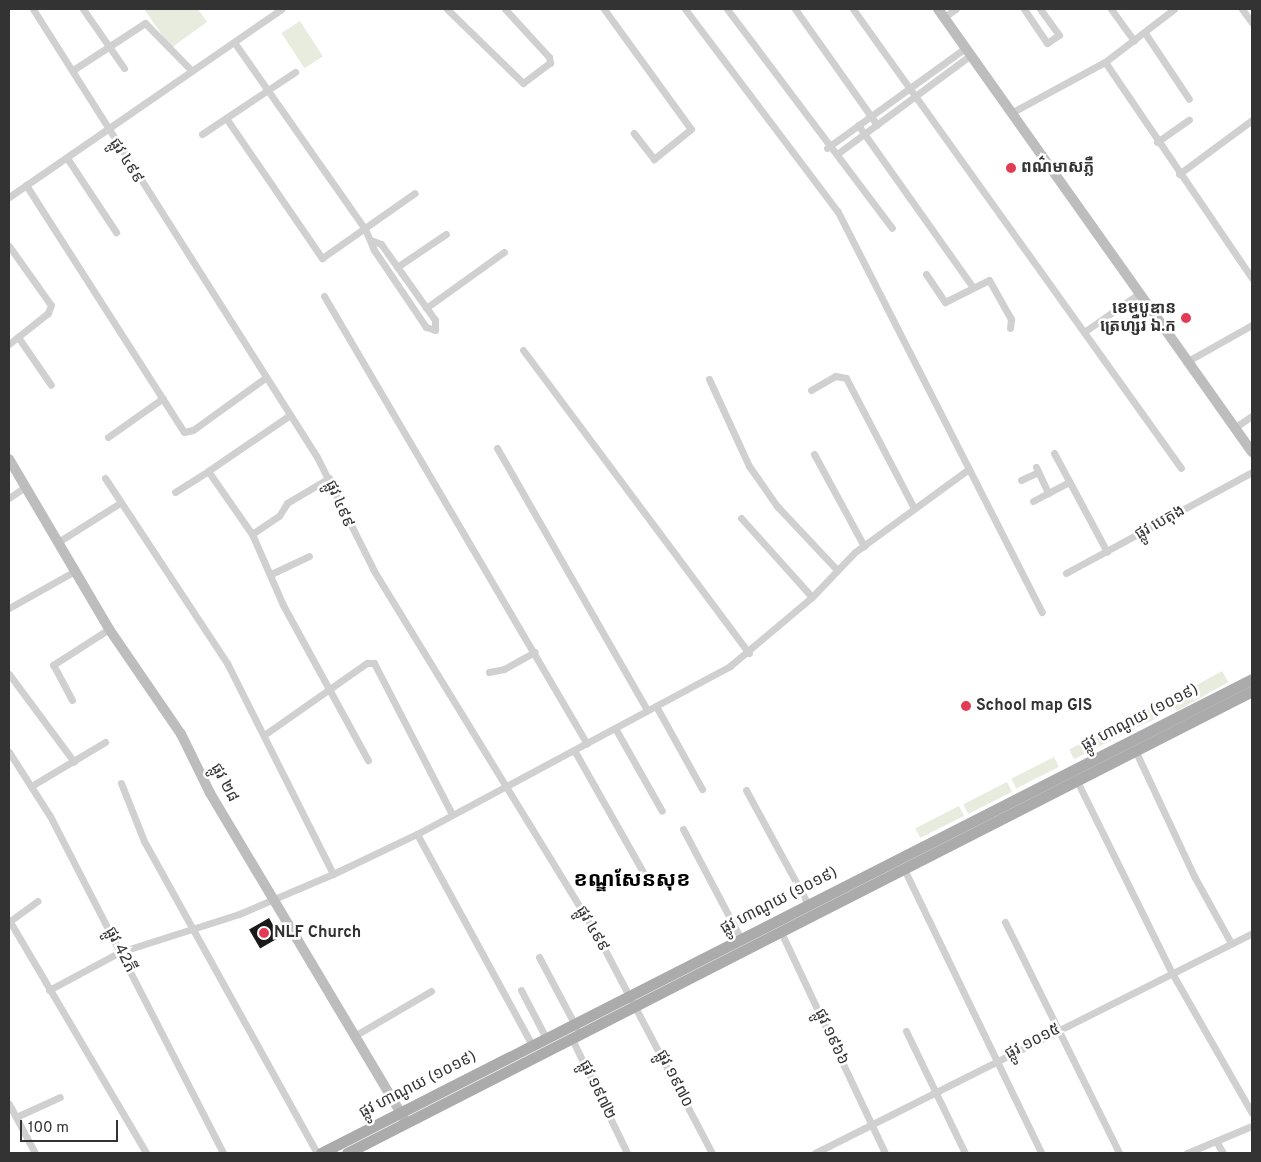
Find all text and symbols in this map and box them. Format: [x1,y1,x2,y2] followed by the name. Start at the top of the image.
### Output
[105,135,147,187] street label: ផ្លូវ ៤៩៩
[1021,158,1094,178] place label: ពណ៌មាសភ្លឺ
[1005,162,1017,174] marker: ពណ៌មាសភ្លឺ
[1100,299,1176,337] place label: ខេមបូឌាន ត្រេហ្សឺរ ឯ.ក
[1180,312,1192,324] marker: ខេមបូឌាន ត្រេហ្សឺរ ឯ.ក
[320,477,358,531] street label: ផ្លូវ ៤៩៩
[1132,501,1188,545] street label: ផ្លូវ បេតុង
[1078,680,1202,756] street label: ផ្លូវ ហាណូយ (១០១៩)
[976,696,1092,716] place label: School map GIS
[960,700,972,712] marker: School map GIS
[206,760,242,806] street label: ផ្លូវ ២៨
[717,863,841,939] street label: ផ្លូវ ហាណូយ (១០១៩)
[573,868,691,894] district label: ខណ្ឌសែនសុខ
[571,903,613,955] street label: ផ្លូវ ៤៩៩
[274,923,361,943] place label: NLF Church
[100,924,140,976] street label: ផ្លូវ 42ភី
[258,927,270,939] marker: NLF Church
[810,1006,852,1068] street label: ផ្លូវ ១៩៦៦
[1002,1020,1064,1064] street label: ផ្លូវ ១០១៥
[356,1047,480,1123] street label: ផ្លូវ ហាណូយ (១០១៩)
[651,1047,697,1111] street label: ផ្លូវ ១៩៧០
[574,1057,620,1123] street label: ផ្លូវ ១៩៧២
[22,1110,120,1142] scale bar
[28,1119,69,1138] text: 100 m

